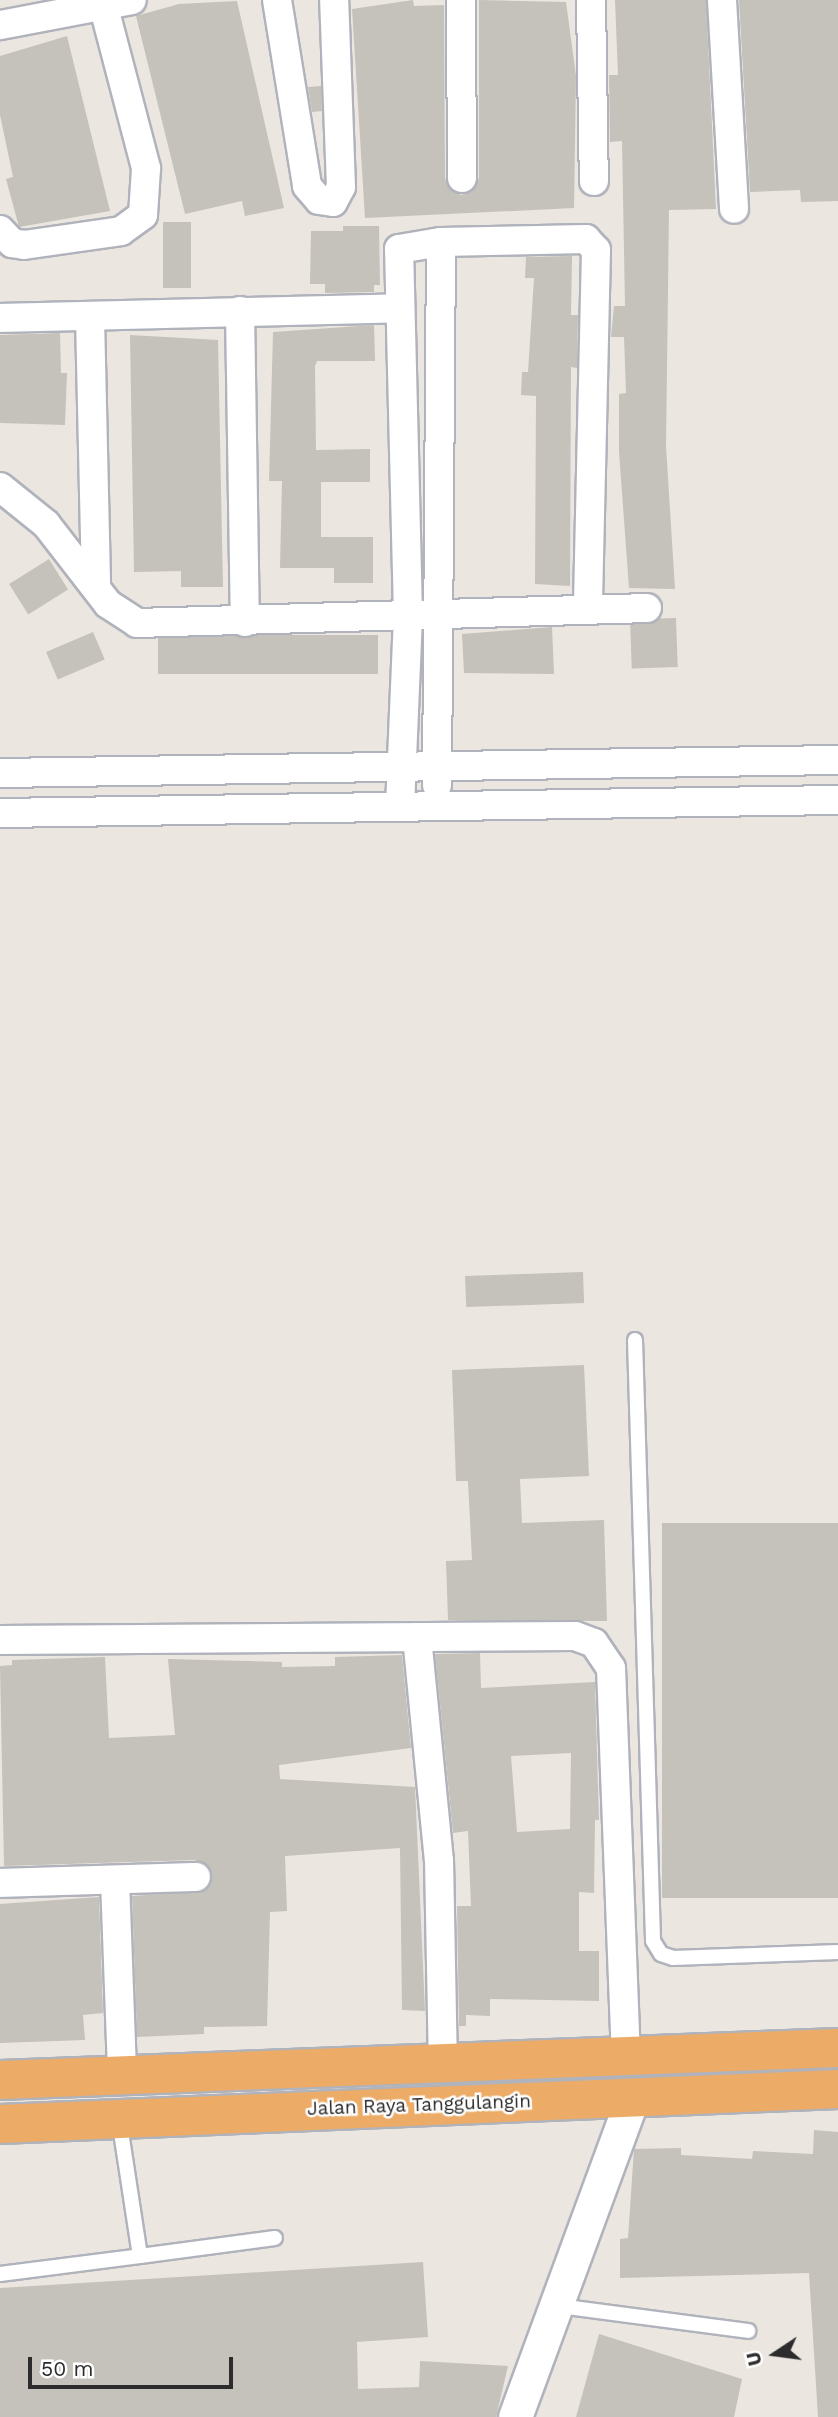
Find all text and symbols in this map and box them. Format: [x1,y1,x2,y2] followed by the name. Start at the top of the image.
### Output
[306,2090,532,2120] street label: Jalan Raya Tanggulangin
[740,2319,810,2389] north arrow
[32,2344,236,2388] scale bar
[741,2350,767,2368] text: U
[41,2356,93,2381] text: 50 m

